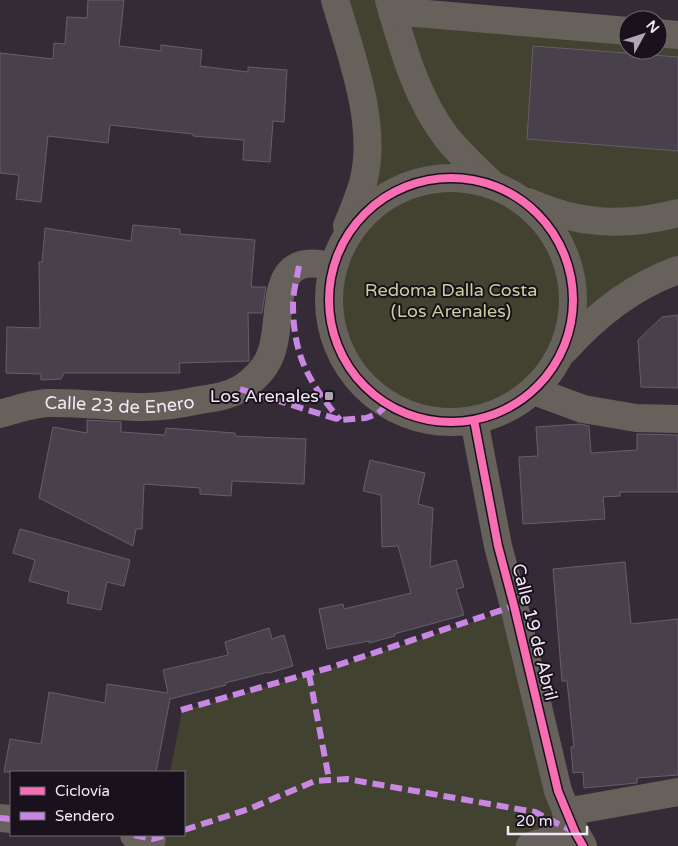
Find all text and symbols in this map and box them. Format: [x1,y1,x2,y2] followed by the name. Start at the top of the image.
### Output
[618,10,668,60] north arrow
[642,17,663,37] text: N
[365,279,537,322] park label: Redoma Dalla Costa (Los Arenales)
[210,385,319,407] place label: Los Arenales
[44,390,196,418] street label: Calle 23 de Enero
[323,390,335,402] marker: Los Arenales
[507,561,563,703] street label: Calle 19 de Abril
[10,771,185,836] legend
[55,782,110,800] text: Ciclovía
[508,804,587,836] scale bar
[55,807,114,825] text: Sendero
[516,812,553,830] text: 20 m

